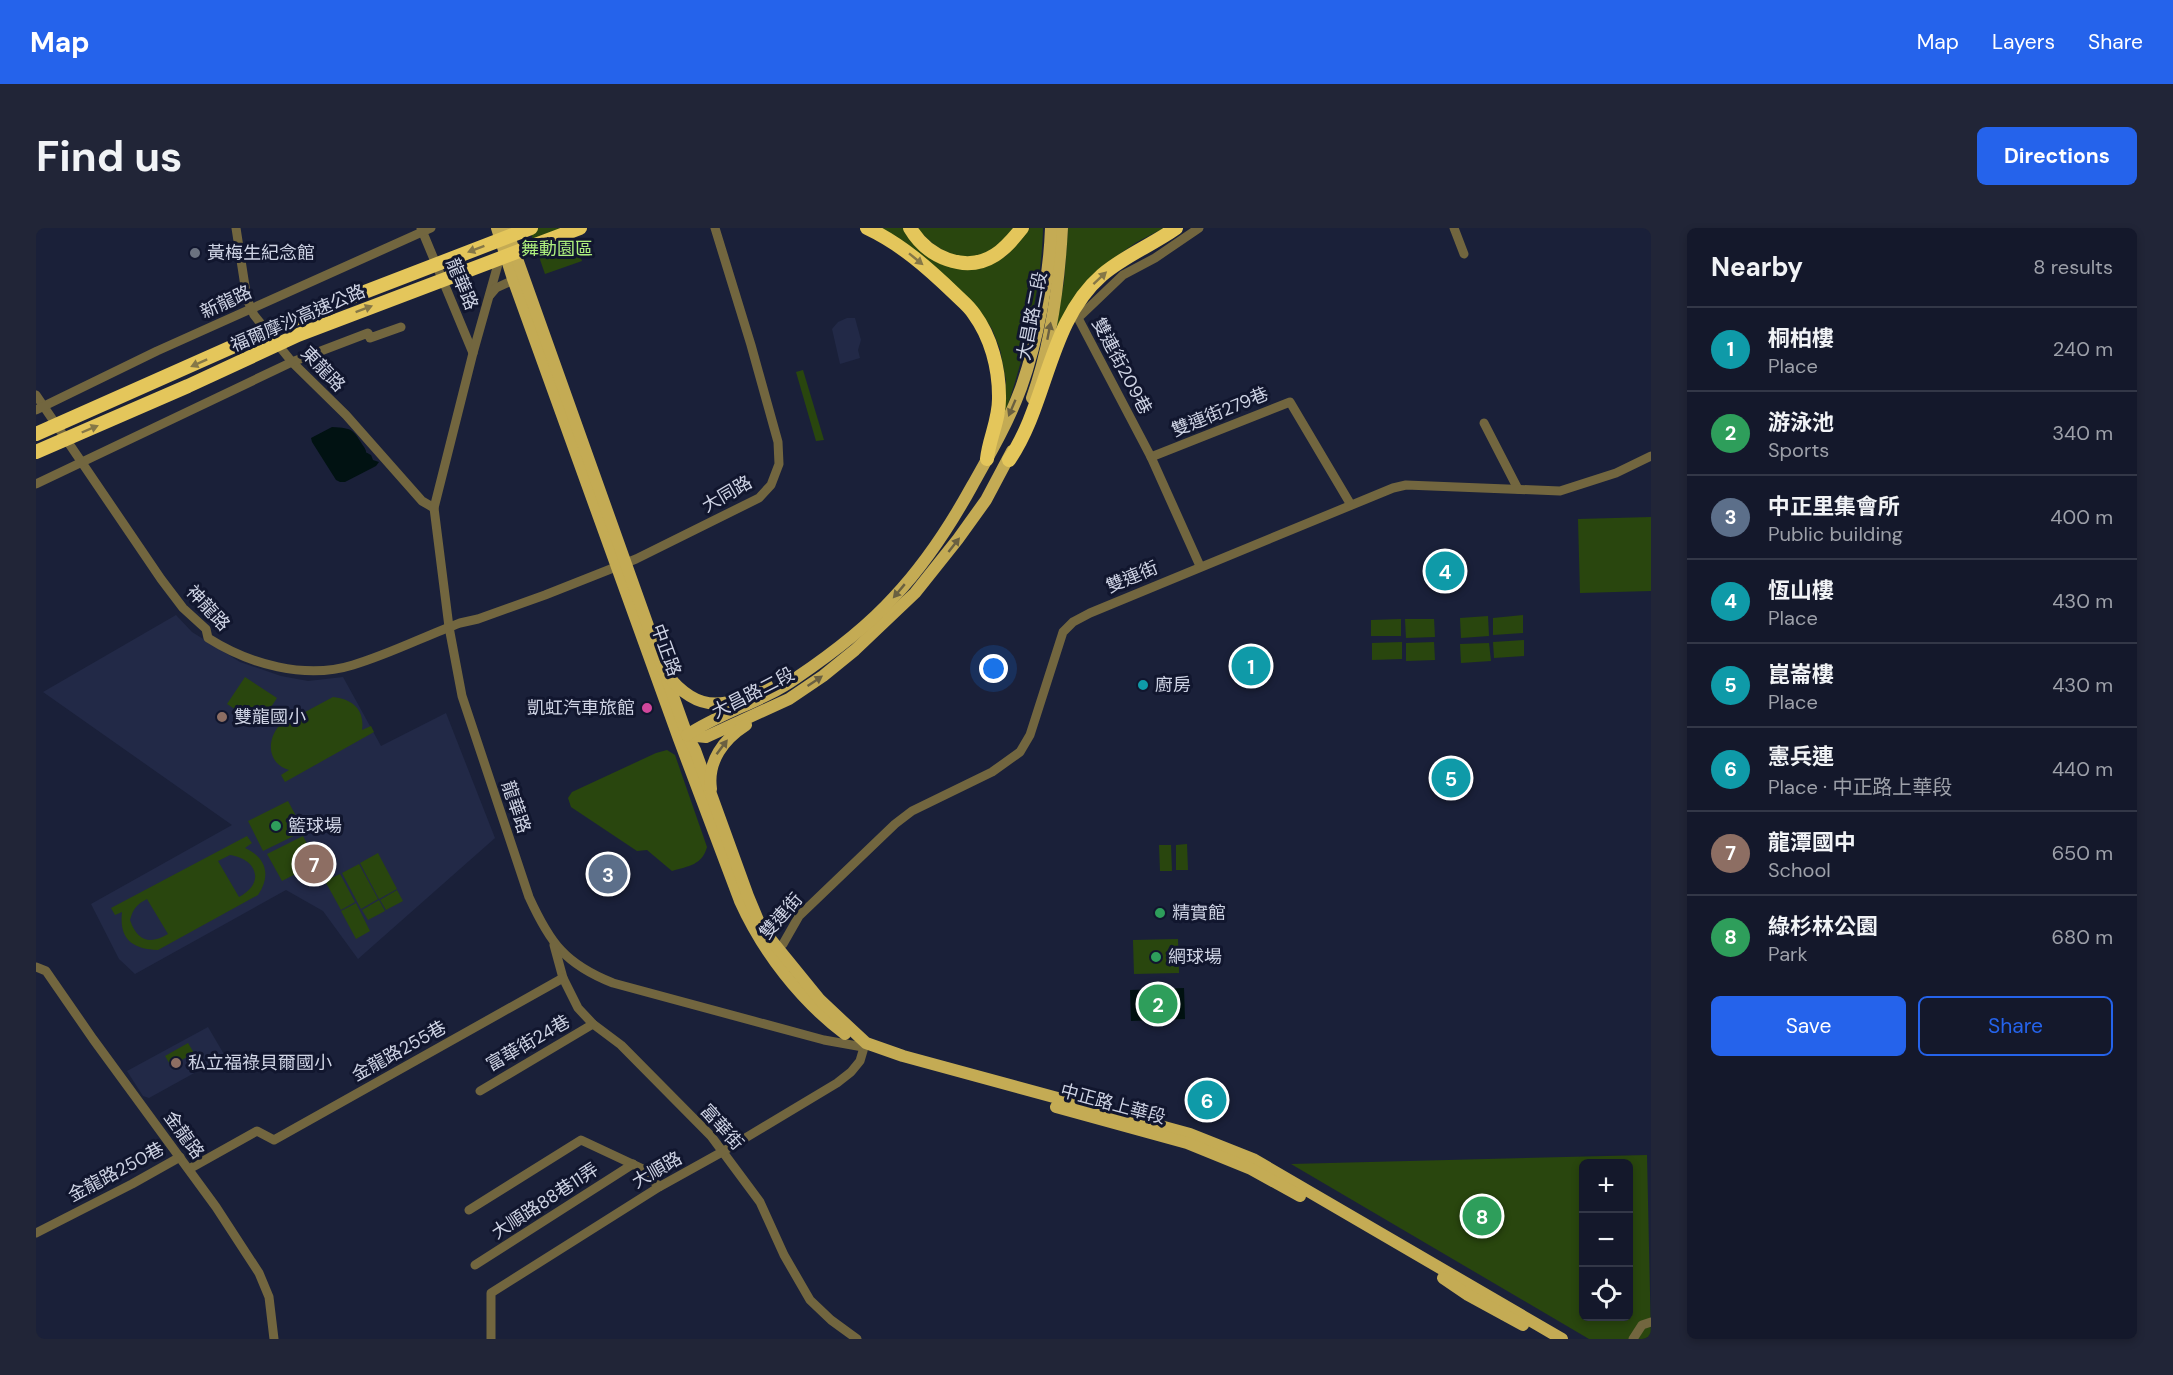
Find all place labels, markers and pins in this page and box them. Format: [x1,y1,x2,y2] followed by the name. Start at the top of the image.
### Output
[207,241,315,265] place label: 黃梅生紀念館
[188,246,202,260] marker: 黃梅生紀念館
[1426,548,1464,594] pin: 4
[1232,644,1270,688] pin: 1
[1155,673,1191,697] place label: 廚房
[1136,678,1150,692] marker: 廚房
[527,696,635,720] place label: 凱虹汽車旅館
[640,701,654,715] marker: 凱虹汽車旅館
[234,705,306,729] place label: 雙龍國小
[215,710,229,724] marker: 雙龍國小
[1432,756,1470,800] pin: 5
[288,814,342,838] place label: 籃球場
[269,819,283,833] marker: 籃球場
[294,842,334,886] pin: 7
[588,852,628,896] pin: 3
[1172,901,1226,925] place label: 精實館
[1153,906,1167,920] marker: 精實館
[1168,945,1222,969] place label: 網球場
[1149,950,1163,964] marker: 網球場
[1138,982,1178,1026] pin: 2
[188,1051,332,1075] place label: 私立福祿貝爾國小
[169,1056,183,1070] marker: 私立福祿貝爾國小
[1188,1078,1226,1122] pin: 6
[1462,1194,1502,1238] pin: 8

